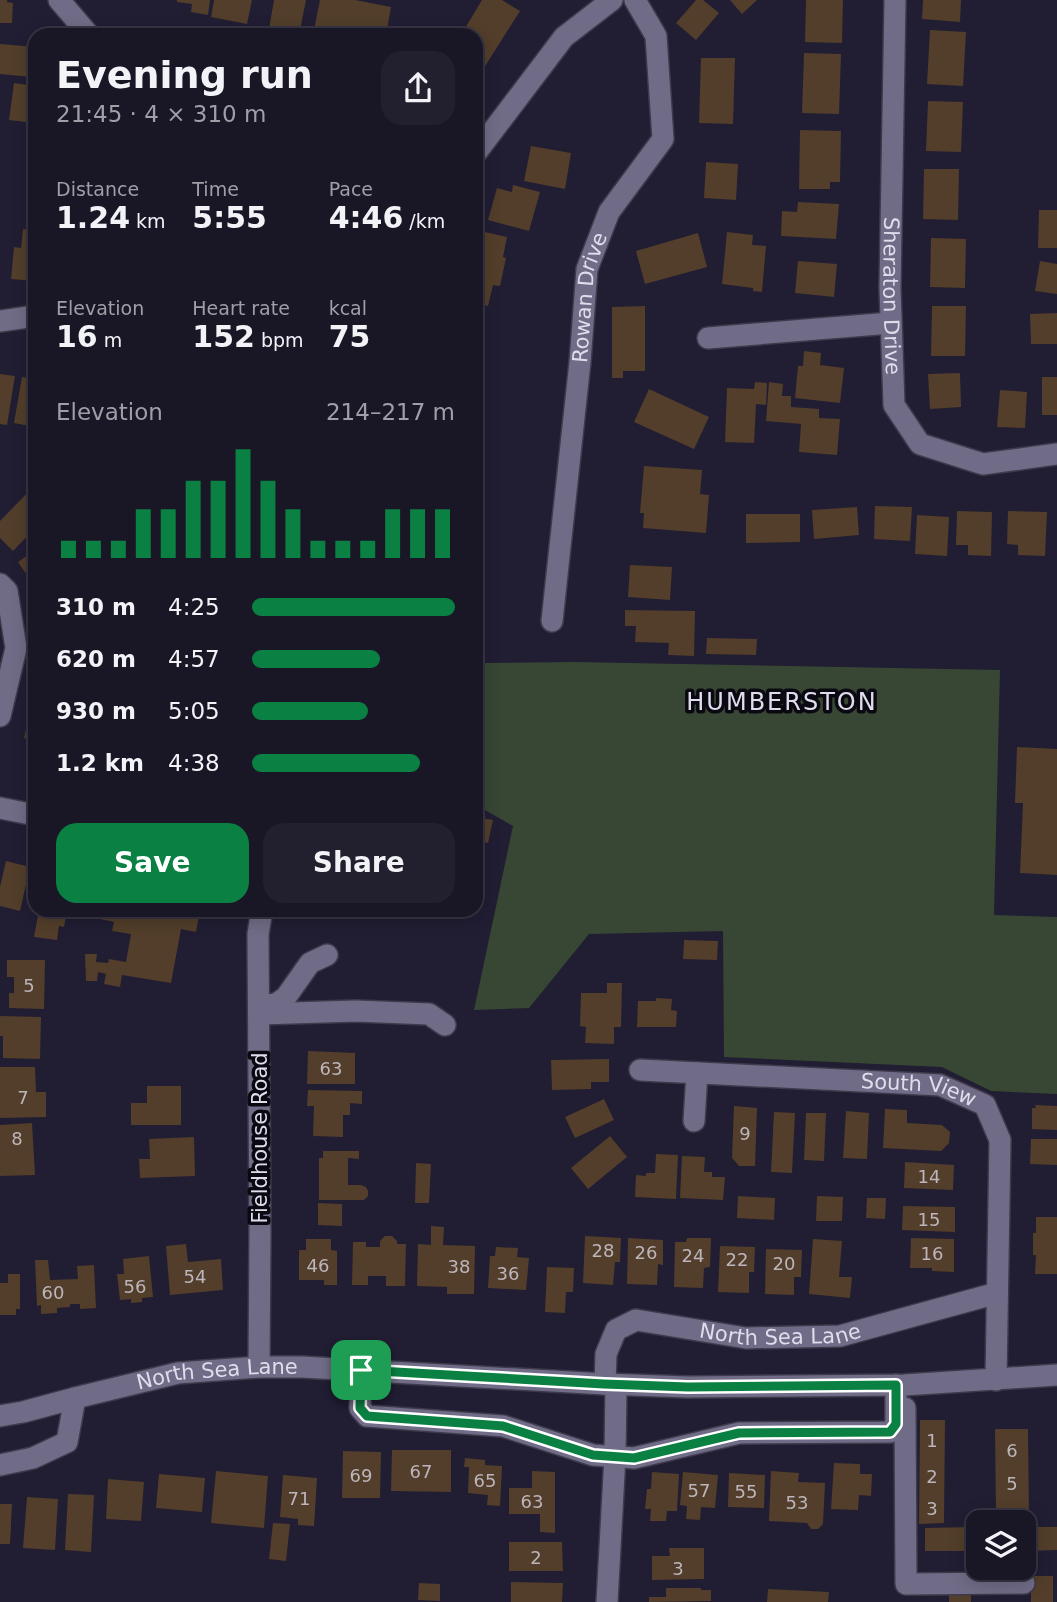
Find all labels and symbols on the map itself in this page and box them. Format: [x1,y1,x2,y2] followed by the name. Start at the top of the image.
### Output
[878,217,905,375] street label: Sheraton Drive
[568,229,612,364] street label: Rowan Drive
[686,688,878,716] district label: HUMBERSTON
[23,975,35,996] house number: 5
[248,1052,272,1224] street label: Fieldhouse Road
[320,1058,342,1079] house number: 63
[860,1069,980,1112] street label: South View
[17,1087,29,1108] house number: 7
[739,1123,751,1144] house number: 9
[11,1128,23,1149] house number: 8
[918,1166,940,1187] house number: 14
[918,1209,940,1230] house number: 15
[592,1240,614,1261] house number: 28
[635,1242,657,1263] house number: 26
[921,1243,943,1264] house number: 16
[682,1245,704,1266] house number: 24
[726,1249,748,1270] house number: 22
[773,1253,795,1274] house number: 20
[307,1255,329,1276] house number: 46
[448,1256,470,1277] house number: 38
[497,1263,519,1284] house number: 36
[184,1266,206,1287] house number: 54
[124,1276,146,1297] house number: 56
[42,1282,64,1303] house number: 60
[698,1319,864,1350] street label: North Sea Lane
[331,1340,391,1400] pin
[134,1355,298,1395] street label: North Sea Lane
[926,1430,938,1451] house number: 1
[1006,1440,1018,1461] house number: 6
[410,1461,432,1482] house number: 67
[350,1465,372,1486] house number: 69
[926,1466,938,1487] house number: 2
[474,1470,496,1491] house number: 65
[1006,1473,1018,1494] house number: 5
[688,1480,710,1501] house number: 57
[735,1481,757,1502] house number: 55
[288,1488,310,1509] house number: 71
[521,1491,543,1512] house number: 63
[786,1492,808,1513] house number: 53
[926,1498,938,1519] house number: 3
[530,1547,542,1568] house number: 2
[672,1558,684,1579] house number: 3

